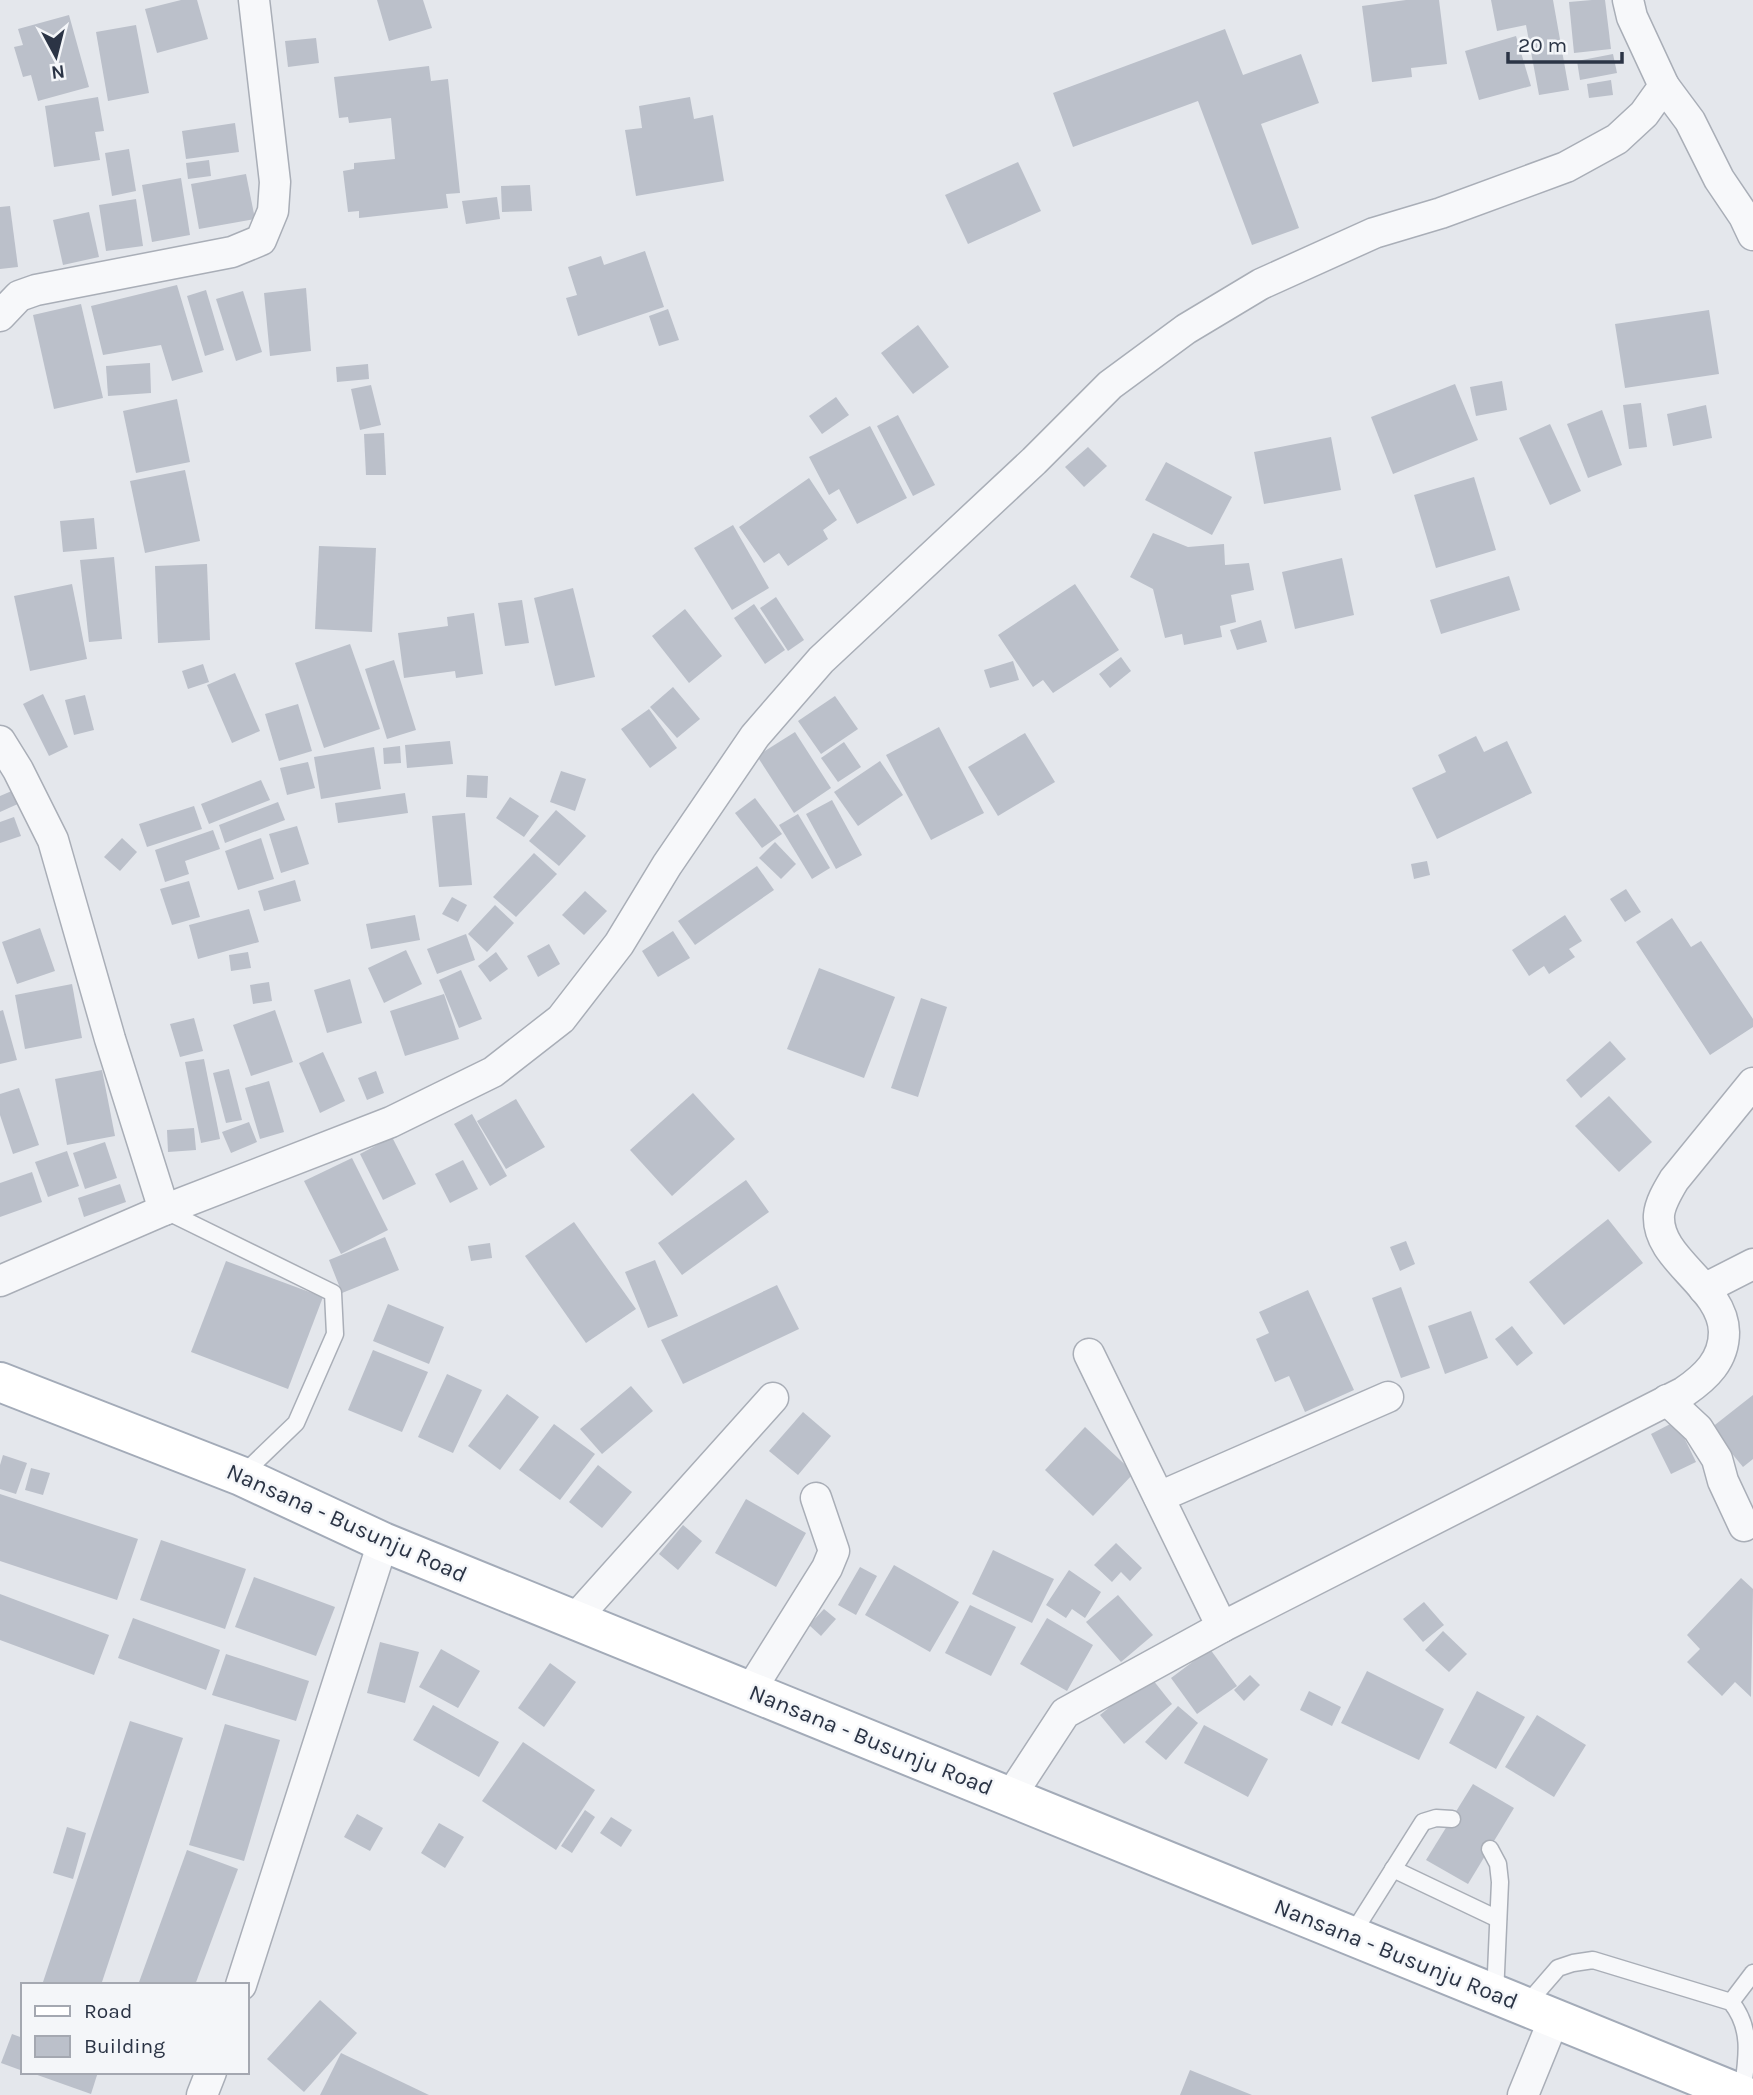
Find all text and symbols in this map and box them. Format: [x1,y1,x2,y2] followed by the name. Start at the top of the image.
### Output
[21,21,91,91] north arrow
[1508,21,1622,65] scale bar
[1518,33,1567,57] text: 20 m
[50,60,66,84] text: N
[223,1458,471,1588] street label: Nansana - Busunju Road
[745,1679,997,1801] street label: Nansana - Busunju Road
[1270,1893,1522,2015] street label: Nansana - Busunju Road
[21,1983,248,2074] legend
[84,1999,132,2023] text: Road
[84,2034,165,2058] text: Building

